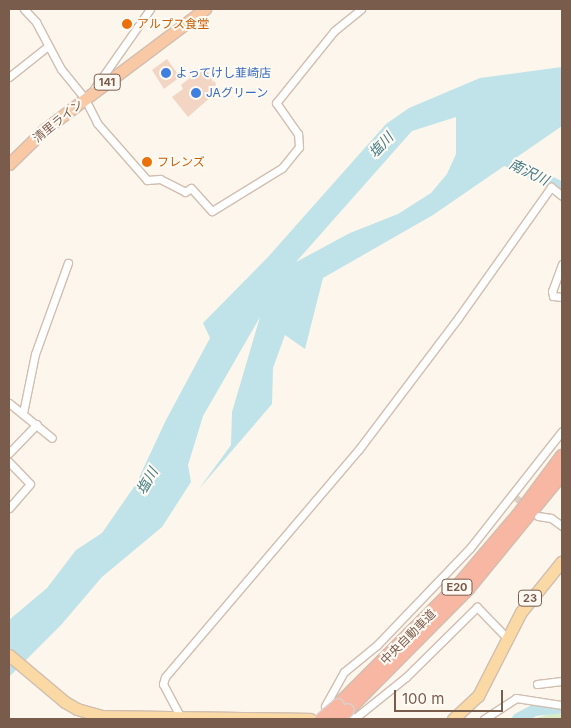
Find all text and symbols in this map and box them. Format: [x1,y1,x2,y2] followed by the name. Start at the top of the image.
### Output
[137,17,209,31] place label: アルプス食堂
[121,18,133,30] marker: アルプス食堂
[176,66,272,80] place label: よってけし韮崎店
[160,67,172,79] marker: よってけし韮崎店
[93,74,121,90] road number: 141
[206,86,269,100] place label: JAグリーン
[190,87,202,99] marker: JAグリーン
[30,97,86,145] street label: 清里ライン
[365,129,397,161] water label: 塩川
[157,155,205,169] place label: フレンズ
[506,155,552,189] water label: 南沢川
[141,156,153,168] marker: フレンズ
[133,465,161,497] water label: 塩川
[441,578,473,596] road number: E20
[518,590,542,606] road number: 23
[377,606,439,668] street label: 中央自動車道
[396,680,505,712] scale bar
[402,689,444,708] text: 100 m

